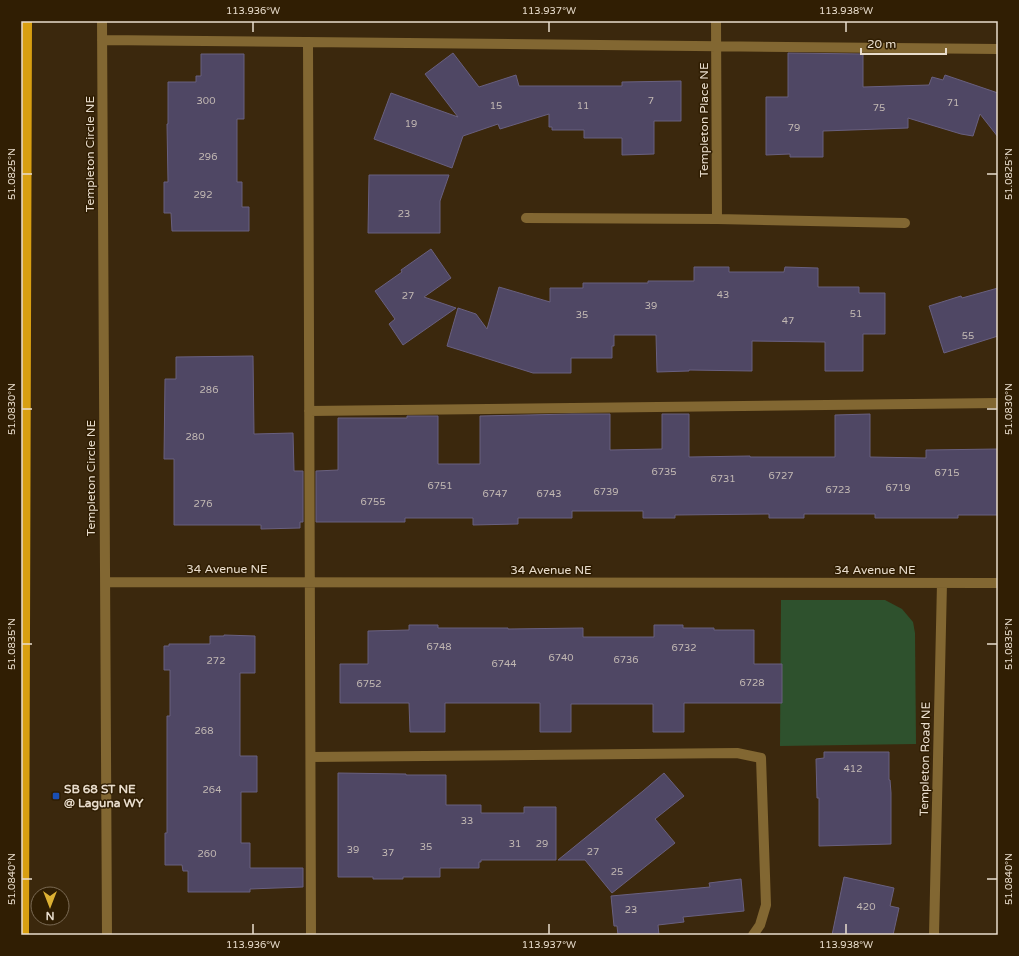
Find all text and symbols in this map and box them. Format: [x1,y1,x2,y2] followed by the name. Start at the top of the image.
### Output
[226,5,280,17] text: 113.936°W
[522,5,576,17] text: 113.937°W
[819,5,873,17] text: 113.938°W
[861,30,946,56] scale bar
[867,37,896,51] text: 20 m
[697,62,711,178] street label: Templeton Place NE
[197,95,215,107] house number: 300
[648,95,654,107] house number: 7
[83,96,97,212] street label: Templeton Circle NE
[947,97,959,109] house number: 71
[490,100,502,112] house number: 15
[577,100,589,112] house number: 11
[873,102,885,114] house number: 75
[405,118,417,130] house number: 19
[788,122,800,134] house number: 79
[6,148,18,200] text: 51.0825°N
[1003,148,1015,200] text: 51.0825°N
[199,151,217,163] house number: 296
[194,189,212,201] house number: 292
[398,208,410,220] house number: 23
[717,289,729,301] house number: 43
[402,290,414,302] house number: 27
[645,300,657,312] house number: 39
[850,308,862,320] house number: 51
[576,309,588,321] house number: 35
[782,315,794,327] house number: 47
[962,330,974,342] house number: 55
[6,383,18,435] text: 51.0830°N
[1003,383,1015,435] text: 51.0830°N
[200,384,218,396] house number: 286
[84,420,98,536] street label: Templeton Circle NE
[186,431,204,443] house number: 280
[651,466,677,478] house number: 6735
[934,467,960,479] house number: 6715
[768,470,794,482] house number: 6727
[710,473,736,485] house number: 6731
[427,480,453,492] house number: 6751
[885,482,911,494] house number: 6719
[825,484,851,496] house number: 6723
[593,486,619,498] house number: 6739
[482,488,508,500] house number: 6747
[536,488,562,500] house number: 6743
[360,496,386,508] house number: 6755
[194,498,212,510] house number: 276
[186,562,268,576] street label: 34 Avenue NE
[510,563,592,577] street label: 34 Avenue NE
[834,563,916,577] street label: 34 Avenue NE
[6,618,18,670] text: 51.0835°N
[1003,618,1015,670] text: 51.0835°N
[426,641,452,653] house number: 6748
[671,642,697,654] house number: 6732
[548,652,574,664] house number: 6740
[613,654,639,666] house number: 6736
[207,655,225,667] house number: 272
[491,658,517,670] house number: 6744
[739,677,765,689] house number: 6728
[356,678,382,690] house number: 6752
[917,701,933,816] street label: Templeton Road NE
[195,725,213,737] house number: 268
[844,763,862,775] house number: 412
[64,782,144,811] place label: SB 68 ST NE @ Laguna WY
[203,784,221,796] house number: 264
[51,791,61,801] marker: SB 68 ST NE @ Laguna WY
[461,815,473,827] house number: 33
[509,838,521,850] house number: 31
[536,838,548,850] house number: 29
[420,841,432,853] house number: 35
[347,844,359,856] house number: 39
[587,846,599,858] house number: 27
[382,847,394,859] house number: 37
[198,848,216,860] house number: 260
[6,853,18,905] text: 51.0840°N
[1003,853,1015,905] text: 51.0840°N
[611,866,623,878] house number: 25
[30,886,70,926] north arrow
[857,901,875,913] house number: 420
[625,904,637,916] house number: 23
[46,909,54,922] text: N
[226,939,280,951] text: 113.936°W
[522,939,576,951] text: 113.937°W
[819,939,873,951] text: 113.938°W

